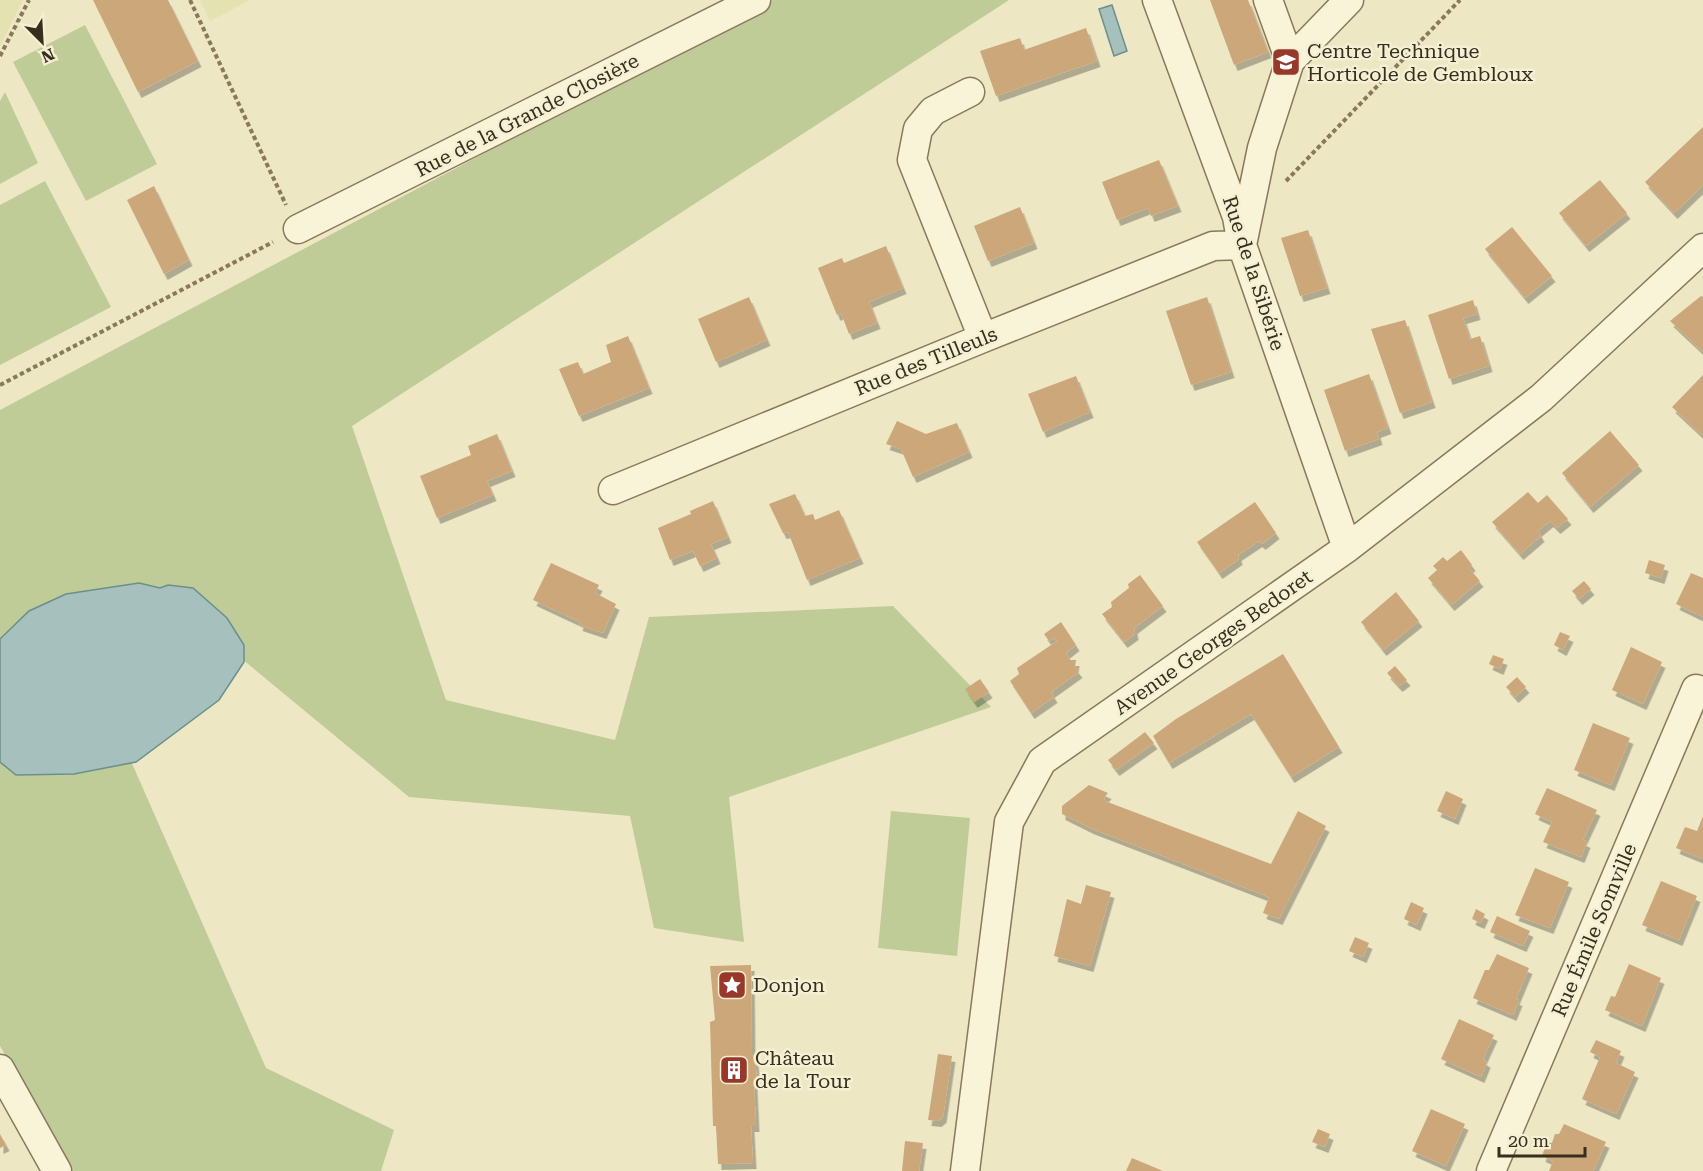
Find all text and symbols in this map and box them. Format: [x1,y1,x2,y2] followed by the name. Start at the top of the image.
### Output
[12,12,72,72] north arrow
[1307,39,1534,86] place label: Centre Technique Horticole de Gembloux
[38,44,57,66] text: N
[1270,46,1302,78] school or university icon: Centre Technique Horticole de Gembloux
[411,48,643,182] street label: Rue de la Grande Closière
[1218,193,1290,353] street label: Rue de la Sibérie
[851,321,1001,401] street label: Rue des Tilleuls
[1109,564,1317,720] street label: Avenue Georges Bedoret
[1547,840,1641,1020] street label: Rue Émile Somville
[716,969,748,1001] place icon: Donjon
[753,973,825,997] place label: Donjon
[755,1046,851,1093] place label: Château de la Tour
[718,1054,750,1086] building icon: Château de la Tour
[1499,1120,1584,1158] scale bar
[1508,1130,1549,1151] text: 20 m

